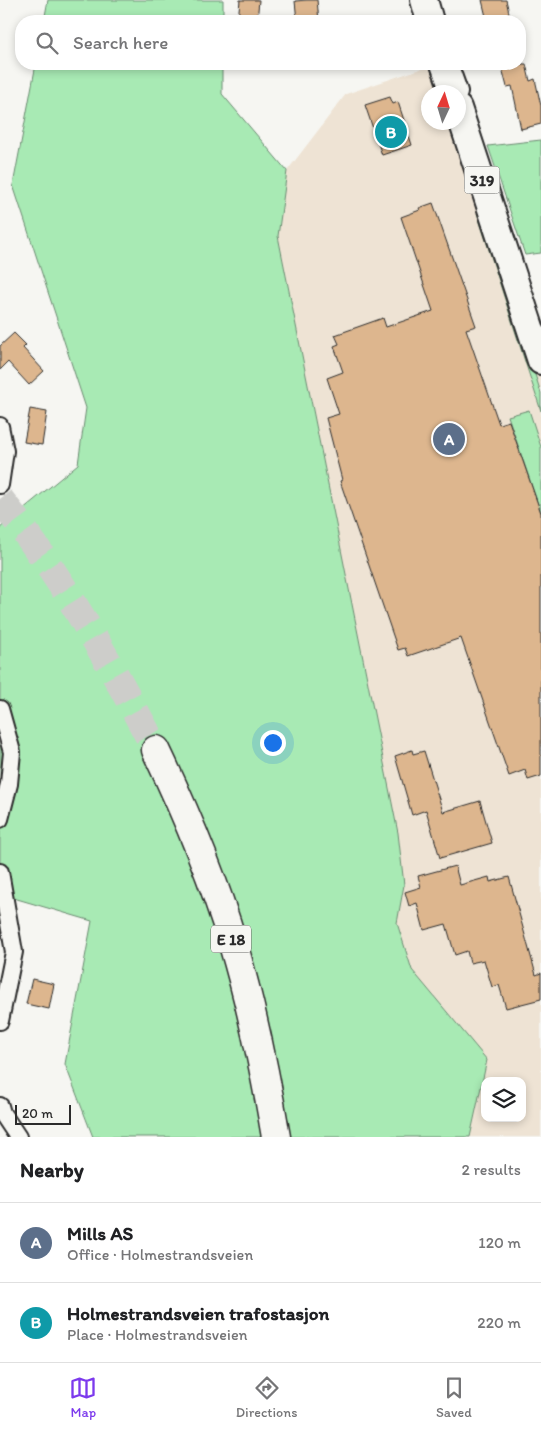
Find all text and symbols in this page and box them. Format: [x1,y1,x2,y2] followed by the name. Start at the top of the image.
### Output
[15,15,526,70] search box
[33,29,61,57] icon: search
[73,31,168,54] text: Search here
[421,85,466,130] north arrow
[375,113,407,151] pin: B
[464,166,500,194] road number: 319
[433,420,465,458] pin: A
[260,730,286,756] your location
[211,926,251,952] road number: E 18
[481,1077,526,1122] map controls
[481,1077,526,1122] button: layers
[15,1102,71,1125] scale bar
[22,1105,53,1122] text: 20 m
[20,1157,84,1182] text: Nearby
[461,1160,521,1179] text: 2 results
[67,1222,133,1245] text: Mills AS
[31,1233,41,1252] text: A
[478,1233,521,1252] text: 120 m
[67,1245,253,1264] text: Office · Holmestrandsveien
[67,1302,329,1325] text: Holmestrandsveien trafostasjon
[31,1313,41,1332] text: B
[477,1313,521,1332] text: 220 m
[67,1325,248,1344] text: Place · Holmestrandsveien
[69,1374,97,1421] tab: Map
[236,1374,297,1421] tab: Directions
[436,1374,472,1421] tab: Saved

